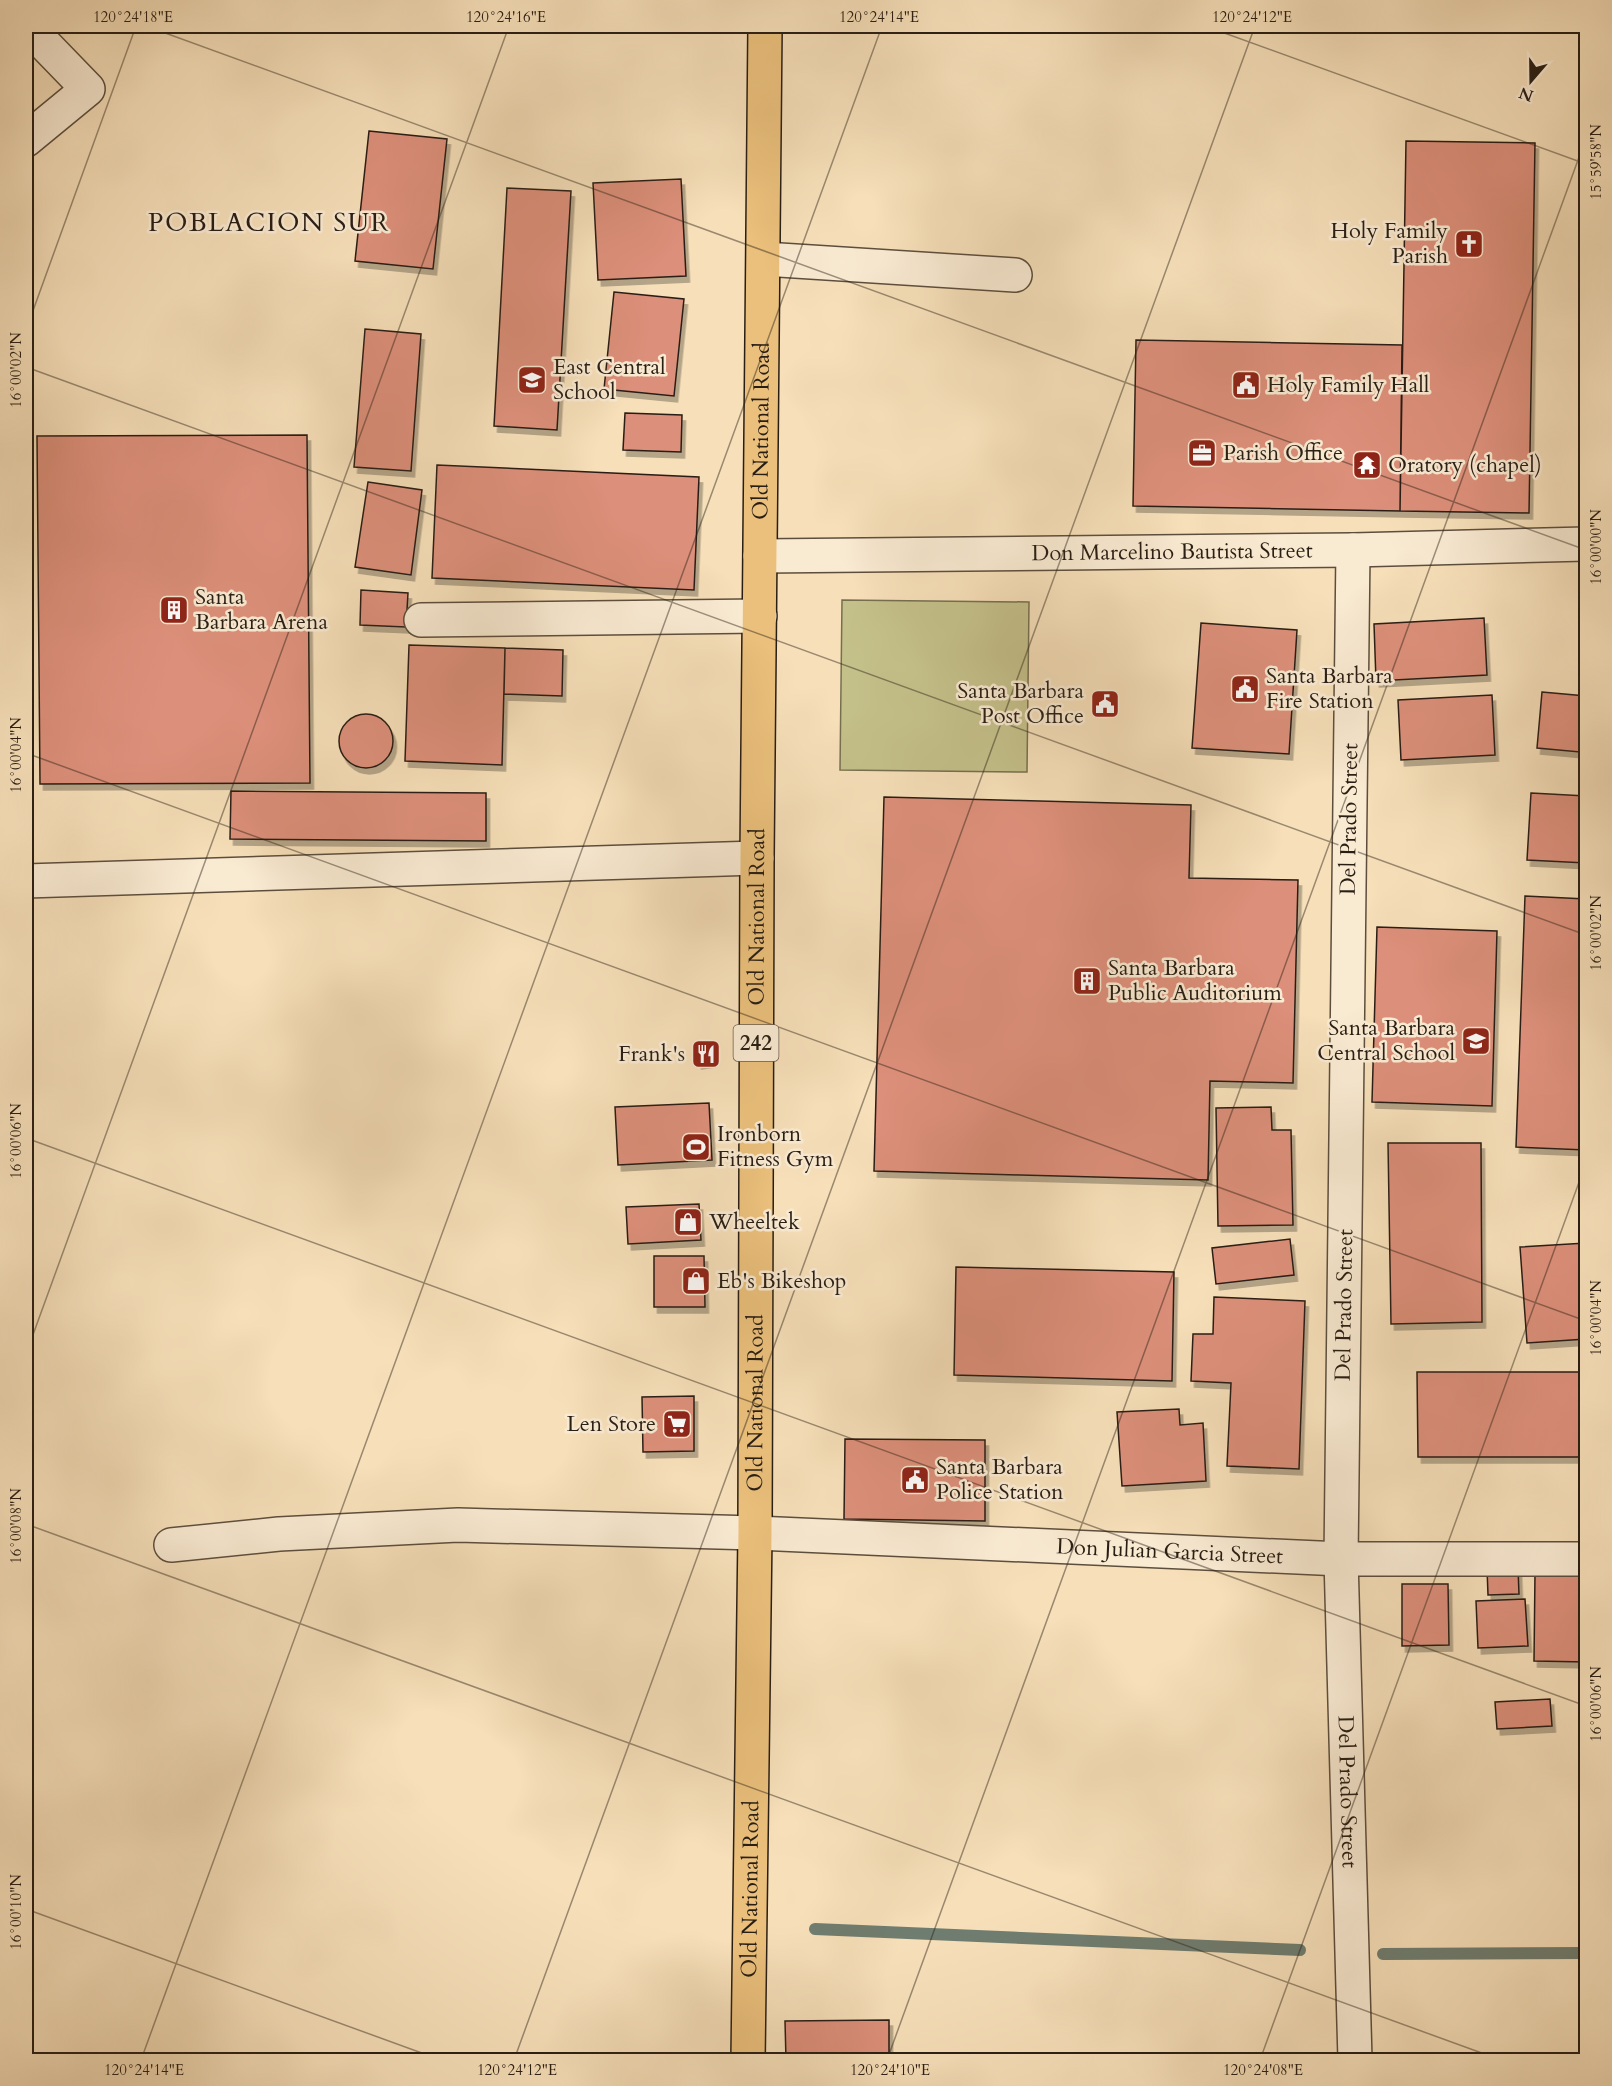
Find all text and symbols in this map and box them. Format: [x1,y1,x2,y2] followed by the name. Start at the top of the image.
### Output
[93,7,173,27] text: 120°24'18"E
[466,7,546,27] text: 120°24'16"E
[839,7,919,27] text: 120°24'14"E
[1212,7,1292,27] text: 120°24'12"E
[1501,51,1561,111] north arrow
[1516,81,1537,107] text: N
[1586,124,1606,200] text: 15°59'58"N
[148,205,390,240] district label: POBLACION SUR
[1331,216,1448,271] place label: Holy Family Parish
[1453,228,1485,260] church icon: Holy Family Parish
[6,332,26,408] text: 16°00'02"N
[745,342,777,520] street label: Old National Road
[553,352,666,407] place label: East Central School
[516,364,548,396] school or university icon: East Central School
[1230,369,1262,401] public building icon: Holy Family Hall
[1267,370,1430,400] place label: Holy Family Hall
[1186,437,1218,469] office icon: Parish Office
[1223,438,1343,468] place label: Parish Office
[1351,449,1383,481] temple icon: Oratory (chapel)
[1388,450,1542,480] place label: Oratory (chapel)
[1586,509,1606,585] text: 16°00'00"N
[1031,535,1313,568] street label: Don Marcelino Bautista Street
[195,582,328,637] place label: Santa Barbara Arena
[158,594,190,626] building icon: Santa Barbara Arena
[1266,661,1393,716] place label: Santa Barbara Fire Station
[1229,673,1261,705] public building icon: Santa Barbara Fire Station
[957,676,1084,731] place label: Santa Barbara Post Office
[1089,688,1121,720] public building icon: Santa Barbara Post Office
[6,717,26,793] text: 16°00'04"N
[1333,743,1365,895] street label: Del Prado Street
[742,828,772,1006] street label: Old National Road
[1586,895,1606,971] text: 16°00'02"N
[1108,953,1282,1008] place label: Santa Barbara Public Auditorium
[1071,965,1103,997] building icon: Santa Barbara Public Auditorium
[1317,1013,1455,1068] place label: Santa Barbara Central School
[734,1025,778,1061] road number: 242
[1460,1025,1492,1057] school or university icon: Santa Barbara Central School
[690,1038,722,1070] restaurant icon: Frank's
[618,1039,685,1069] place label: Frank's
[6,1103,26,1179] text: 16°00'06"N
[717,1119,834,1174] place label: Ironborn Fitness Gym
[680,1131,712,1163] sports icon: Ironborn Fitness Gym
[672,1206,704,1238] shop icon: Wheeltek
[708,1207,800,1237] place label: Wheeltek
[1328,1229,1360,1381] street label: Del Prado Street
[680,1265,712,1297] shop icon: Eb's Bikeshop
[717,1266,847,1296] place label: Eb's Bikeshop
[1586,1280,1606,1356] text: 16°00'04"N
[740,1314,771,1492] street label: Old National Road
[661,1408,693,1440] supermarket icon: Len Store
[566,1409,656,1439] place label: Len Store
[936,1452,1064,1507] place label: Santa Barbara Police Station
[899,1464,931,1496] public building icon: Santa Barbara Police Station
[6,1488,26,1564] text: 16°00'08"N
[1056,1531,1284,1571] street label: Don Julian Garcia Street
[1586,1666,1606,1742] text: 16°00'06"N
[1330,1715,1365,1869] street label: Del Prado Street
[734,1800,766,1978] street label: Old National Road
[6,1874,26,1950] text: 16°00'10"N
[104,2060,184,2080] text: 120°24'14"E
[477,2060,557,2080] text: 120°24'12"E
[850,2060,930,2080] text: 120°24'10"E
[1223,2060,1303,2080] text: 120°24'08"E

